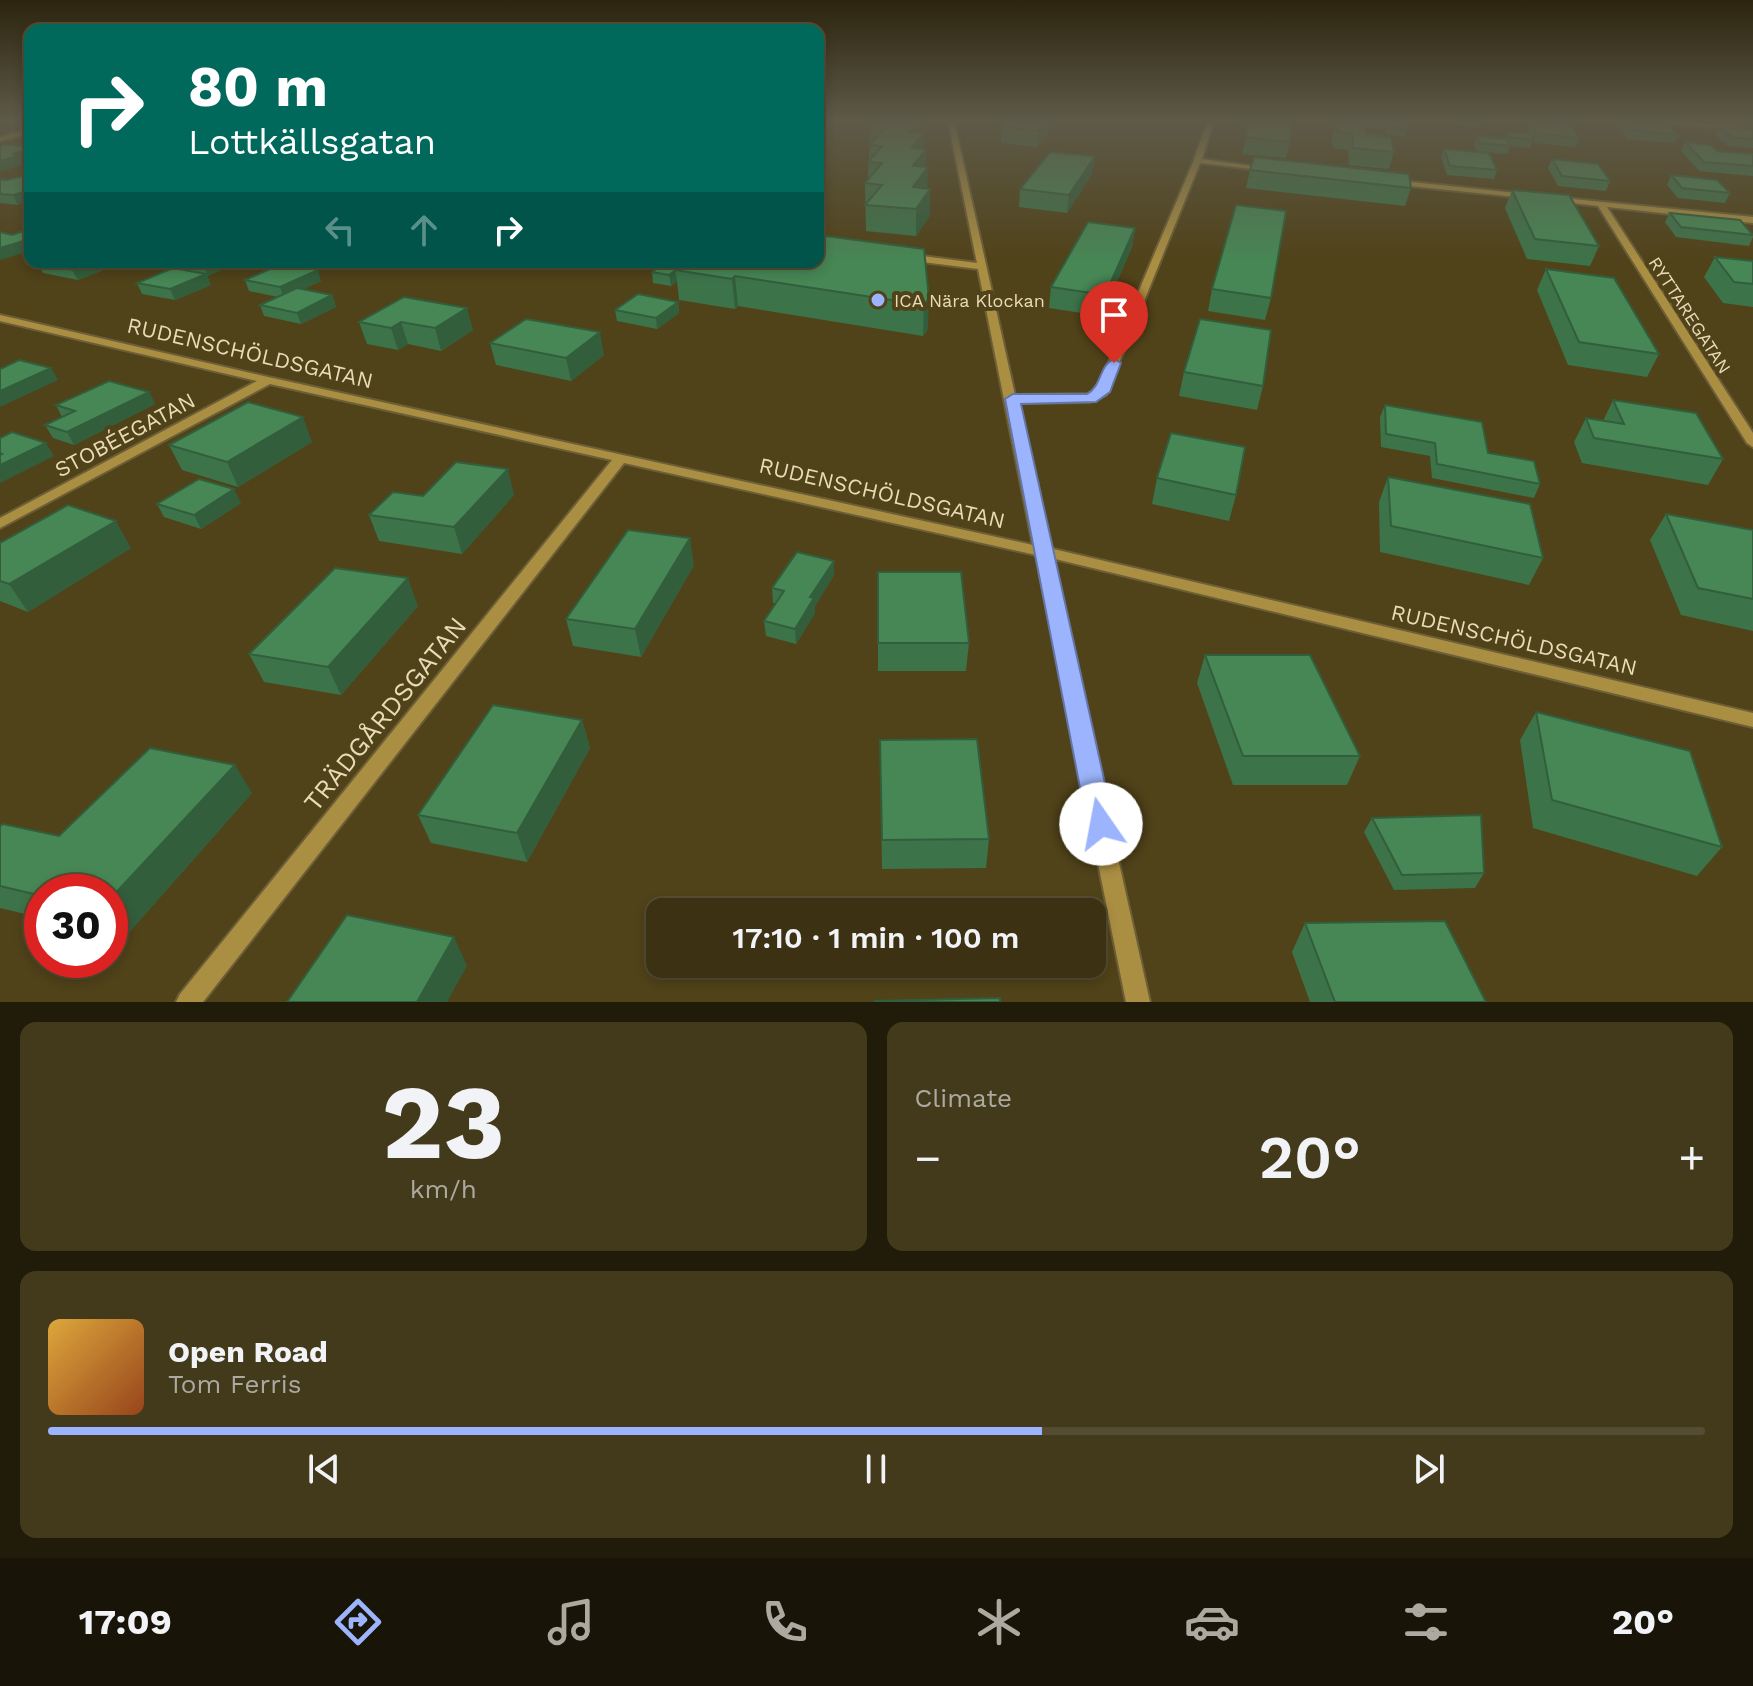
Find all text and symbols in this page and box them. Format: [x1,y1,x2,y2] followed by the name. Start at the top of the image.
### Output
[188,54,328,120] text: 80 m
[56,56,160,160] icon: right
[188,121,436,163] text: Lottkällsgatan
[318,208,362,252] icon: left
[402,208,446,252] icon: ahead
[486,208,530,252] icon: right
[1645,253,1735,377] street label: RYTTAREGATAN
[1080,281,1148,363] pin
[894,290,1045,311] place label: ICA Nära Klockan
[869,291,887,309] marker: ICA Nära Klockan
[1092,293,1136,337] icon: arrive
[125,313,375,393] street label: RUDENSCHÖLDSGATAN
[51,388,199,482] street label: STOBÉEGATAN
[757,453,1007,533] street label: RUDENSCHÖLDSGATAN
[1389,600,1639,680] street label: RUDENSCHÖLDSGATAN
[298,611,472,817] street label: TRÄDGÅRDSGATAN
[1059,782,1143,866] position arrow
[24,874,128,978] speed limit sign: 30
[733,920,1019,955] text: 17:10 · 1 min · 100 m
[381,1061,505,1183] text: 23
[915,1083,1012,1113] text: Climate
[1258,1122,1361,1193] text: 20°
[915,1132,941,1184] text: −
[1678,1132,1705,1184] text: +
[410,1174,477,1204] text: km/h
[168,1334,328,1369] text: Open Road
[168,1369,301,1399] text: Tom Ferris
[302,1447,346,1491] icon: previous
[854,1447,898,1491] icon: pause
[1407,1447,1451,1491] icon: next
[330,1594,386,1650] icon: directions
[543,1594,599,1650] icon: music
[757,1594,813,1650] icon: phone
[971,1594,1027,1650] icon: climate
[1184,1594,1240,1650] icon: car
[1398,1594,1454,1650] icon: filters
[79,1601,172,1643] text: 17:09
[1612,1601,1674,1643] text: 20°

